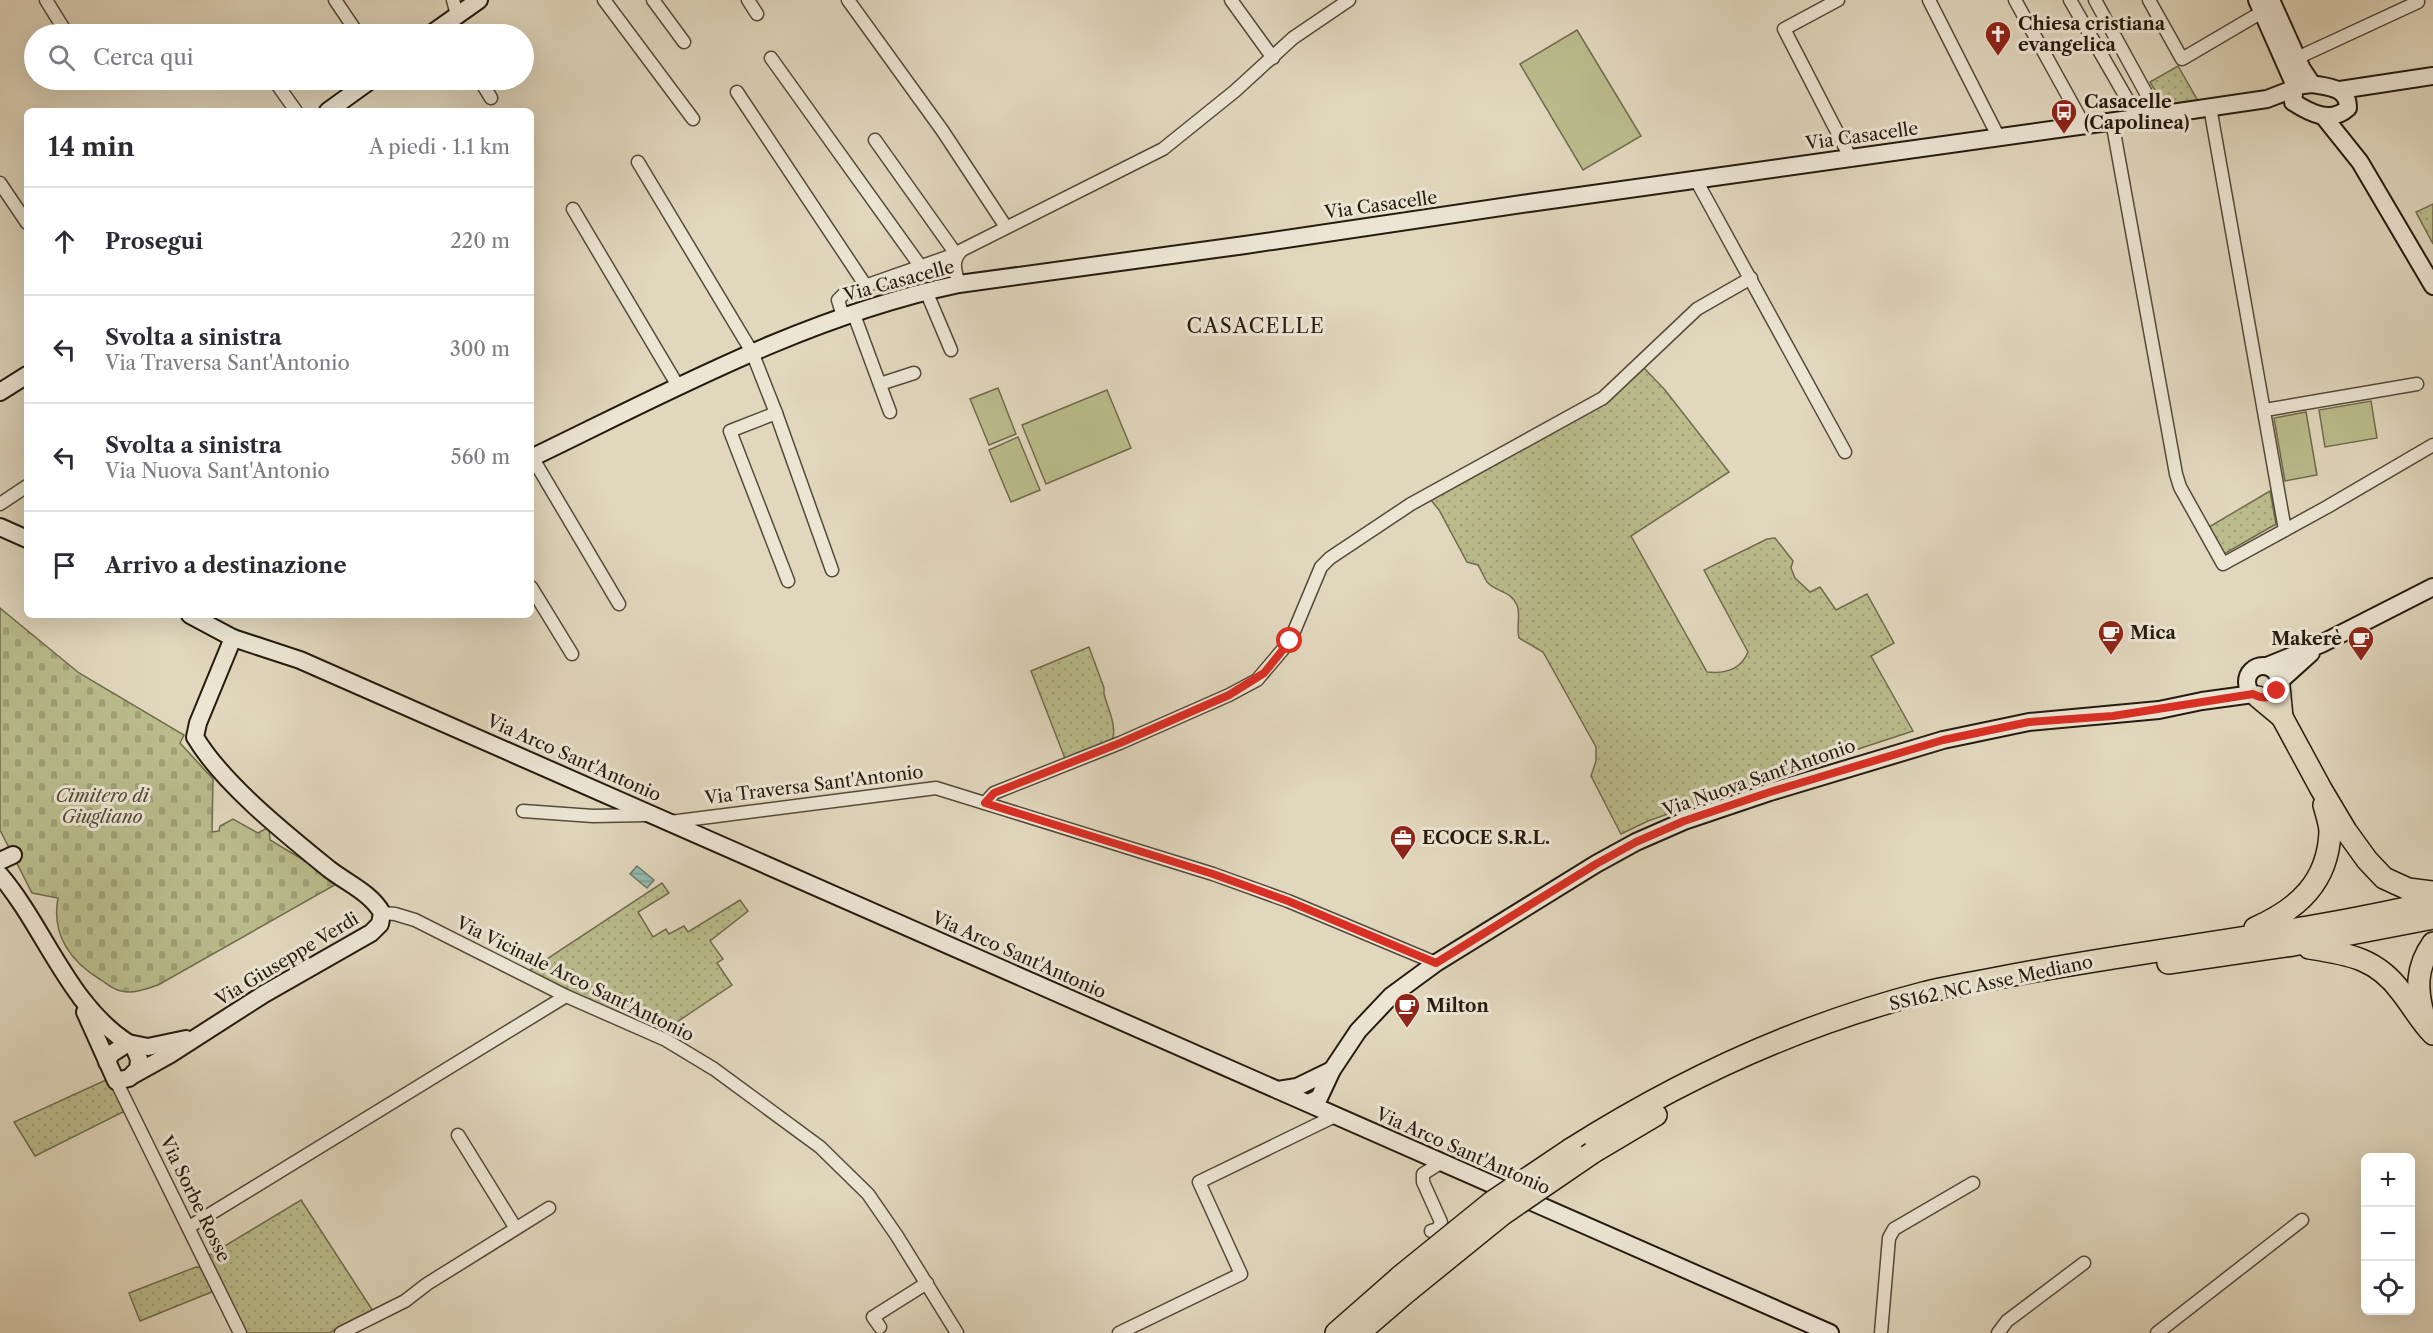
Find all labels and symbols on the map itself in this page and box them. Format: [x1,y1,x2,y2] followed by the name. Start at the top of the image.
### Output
[2018,13,2166,56] place label: Chiesa cristiana evangelica
[1983,19,2013,57] church icon: Chiesa cristiana evangelica
[2084,91,2189,134] place label: Casacelle (Capolinea)
[2049,97,2079,135] bus stop icon: Casacelle (Capolinea)
[1803,117,1920,155] street label: Via Casacelle
[1322,186,1439,224] street label: Via Casacelle
[840,256,957,307] street label: Via Casacelle
[1187,314,1325,338] district label: CASACELLE
[2096,618,2126,656] cafe icon: Mica
[2130,622,2176,644] place label: Mica
[2346,624,2376,662] cafe icon: Makerè
[1276,627,1302,653] route start
[2271,628,2342,650] place label: Makerè
[2263,677,2289,703] route end
[483,709,664,806] street label: Via Arco Sant'Antonio
[1659,735,1858,822] street label: Via Nuova Sant'Antonio
[702,761,925,809] street label: Via Traversa Sant'Antonio
[55,785,150,828] park label: Cimitero di Giugliano
[1388,823,1418,861] office icon: ECOCE S.R.L.
[1422,827,1550,849] place label: ECOCE S.R.L.
[928,906,1109,1003] street label: Via Arco Sant'Antonio
[211,907,363,1011] street label: Via Giuseppe Verdi
[452,911,698,1046] street label: Via Vicinale Arco Sant'Antonio
[1887,951,2095,1015] street label: SS162 NC Asse Mediano
[1392,991,1422,1029] cafe icon: Milton
[1426,995,1490,1017] place label: Milton
[1372,1102,1553,1199] street label: Via Arco Sant'Antonio
[155,1131,235,1266] street label: Via Sorbe Rosse

